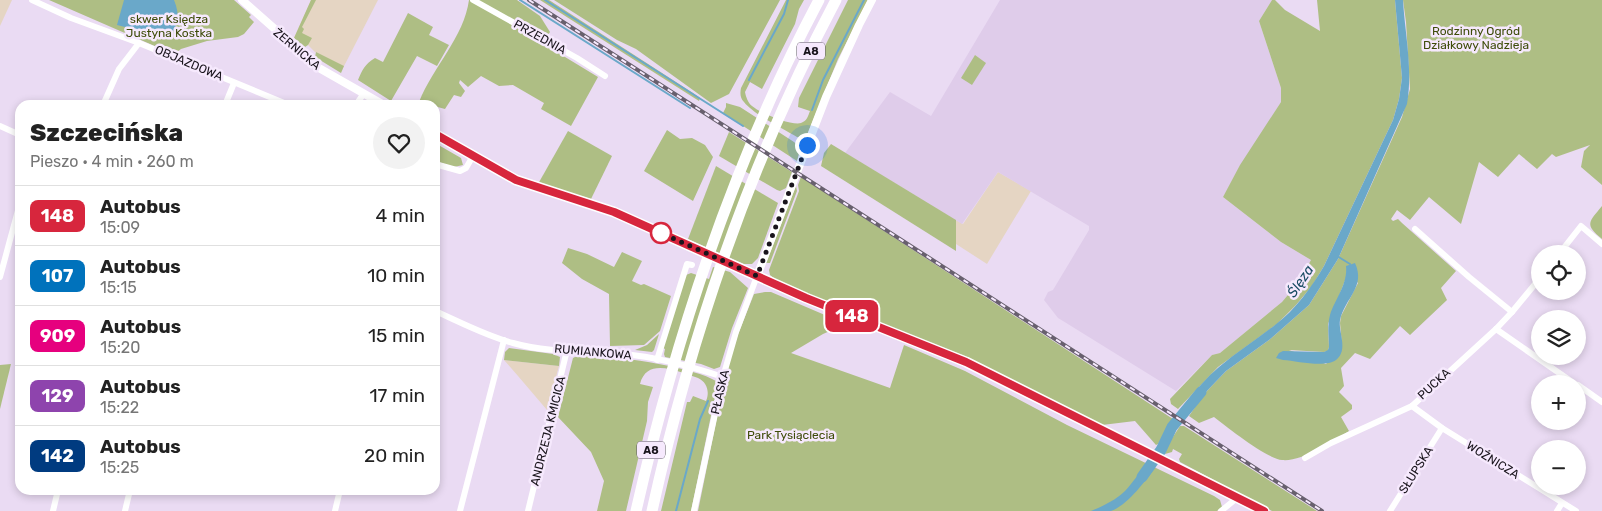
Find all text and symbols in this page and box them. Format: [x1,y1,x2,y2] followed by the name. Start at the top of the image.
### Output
[126,12,212,40] park label: skwer Księdza Justyna Kostka
[511,17,569,57] street label: PRZEDNIA
[1423,24,1529,52] park label: Rodzinny Ogród Działkowy Nadzieja
[271,25,323,73] street label: ŻERNICKA
[153,42,225,84] street label: OBJAZDOWA
[797,42,825,59] road number: A8
[373,117,425,169] button: heart
[30,119,183,147] text: Szczecińska
[795,133,820,158] your location
[30,152,194,171] text: Pieszo · 4 min · 260 m
[100,195,181,218] text: Autobus
[376,204,425,227] text: 4 min
[41,205,74,227] text: 148
[100,218,140,237] text: 15:09
[650,222,672,244] unlabelled marker
[1531,245,1586,495] map controls
[1531,245,1586,300] button: locate
[100,255,181,278] text: Autobus
[1283,261,1317,301] water label: Ślęza
[367,264,425,287] text: 10 min
[42,265,73,287] text: 107
[100,278,137,297] text: 15:15
[823,300,881,332] line badge: 148
[835,305,869,327] text: 148
[1531,310,1586,365] button: layers
[100,315,181,338] text: Autobus
[368,324,425,347] text: 15 min
[40,325,75,347] text: 909
[100,338,140,357] text: 15:20
[554,342,632,362] street label: RUMIANKOWA
[1415,365,1453,403] street label: PUCKA
[708,368,732,416] street label: PŁASKA
[100,375,181,398] text: Autobus
[528,375,568,487] street label: ANDRZEJA KMICICA
[1531,375,1586,430] button: +
[369,384,425,407] text: 17 min
[41,385,74,407] text: 129
[100,398,139,417] text: 15:22
[747,428,835,442] park label: Park Tysiąclecia
[100,435,181,458] text: Autobus
[1464,438,1522,482] street label: WOŹNICZA
[1531,440,1586,495] button: −
[637,442,665,458] road number: A8
[364,444,425,467] text: 20 min
[1396,444,1436,496] street label: SŁUPSKA
[41,445,74,467] text: 142
[100,458,139,477] text: 15:25

